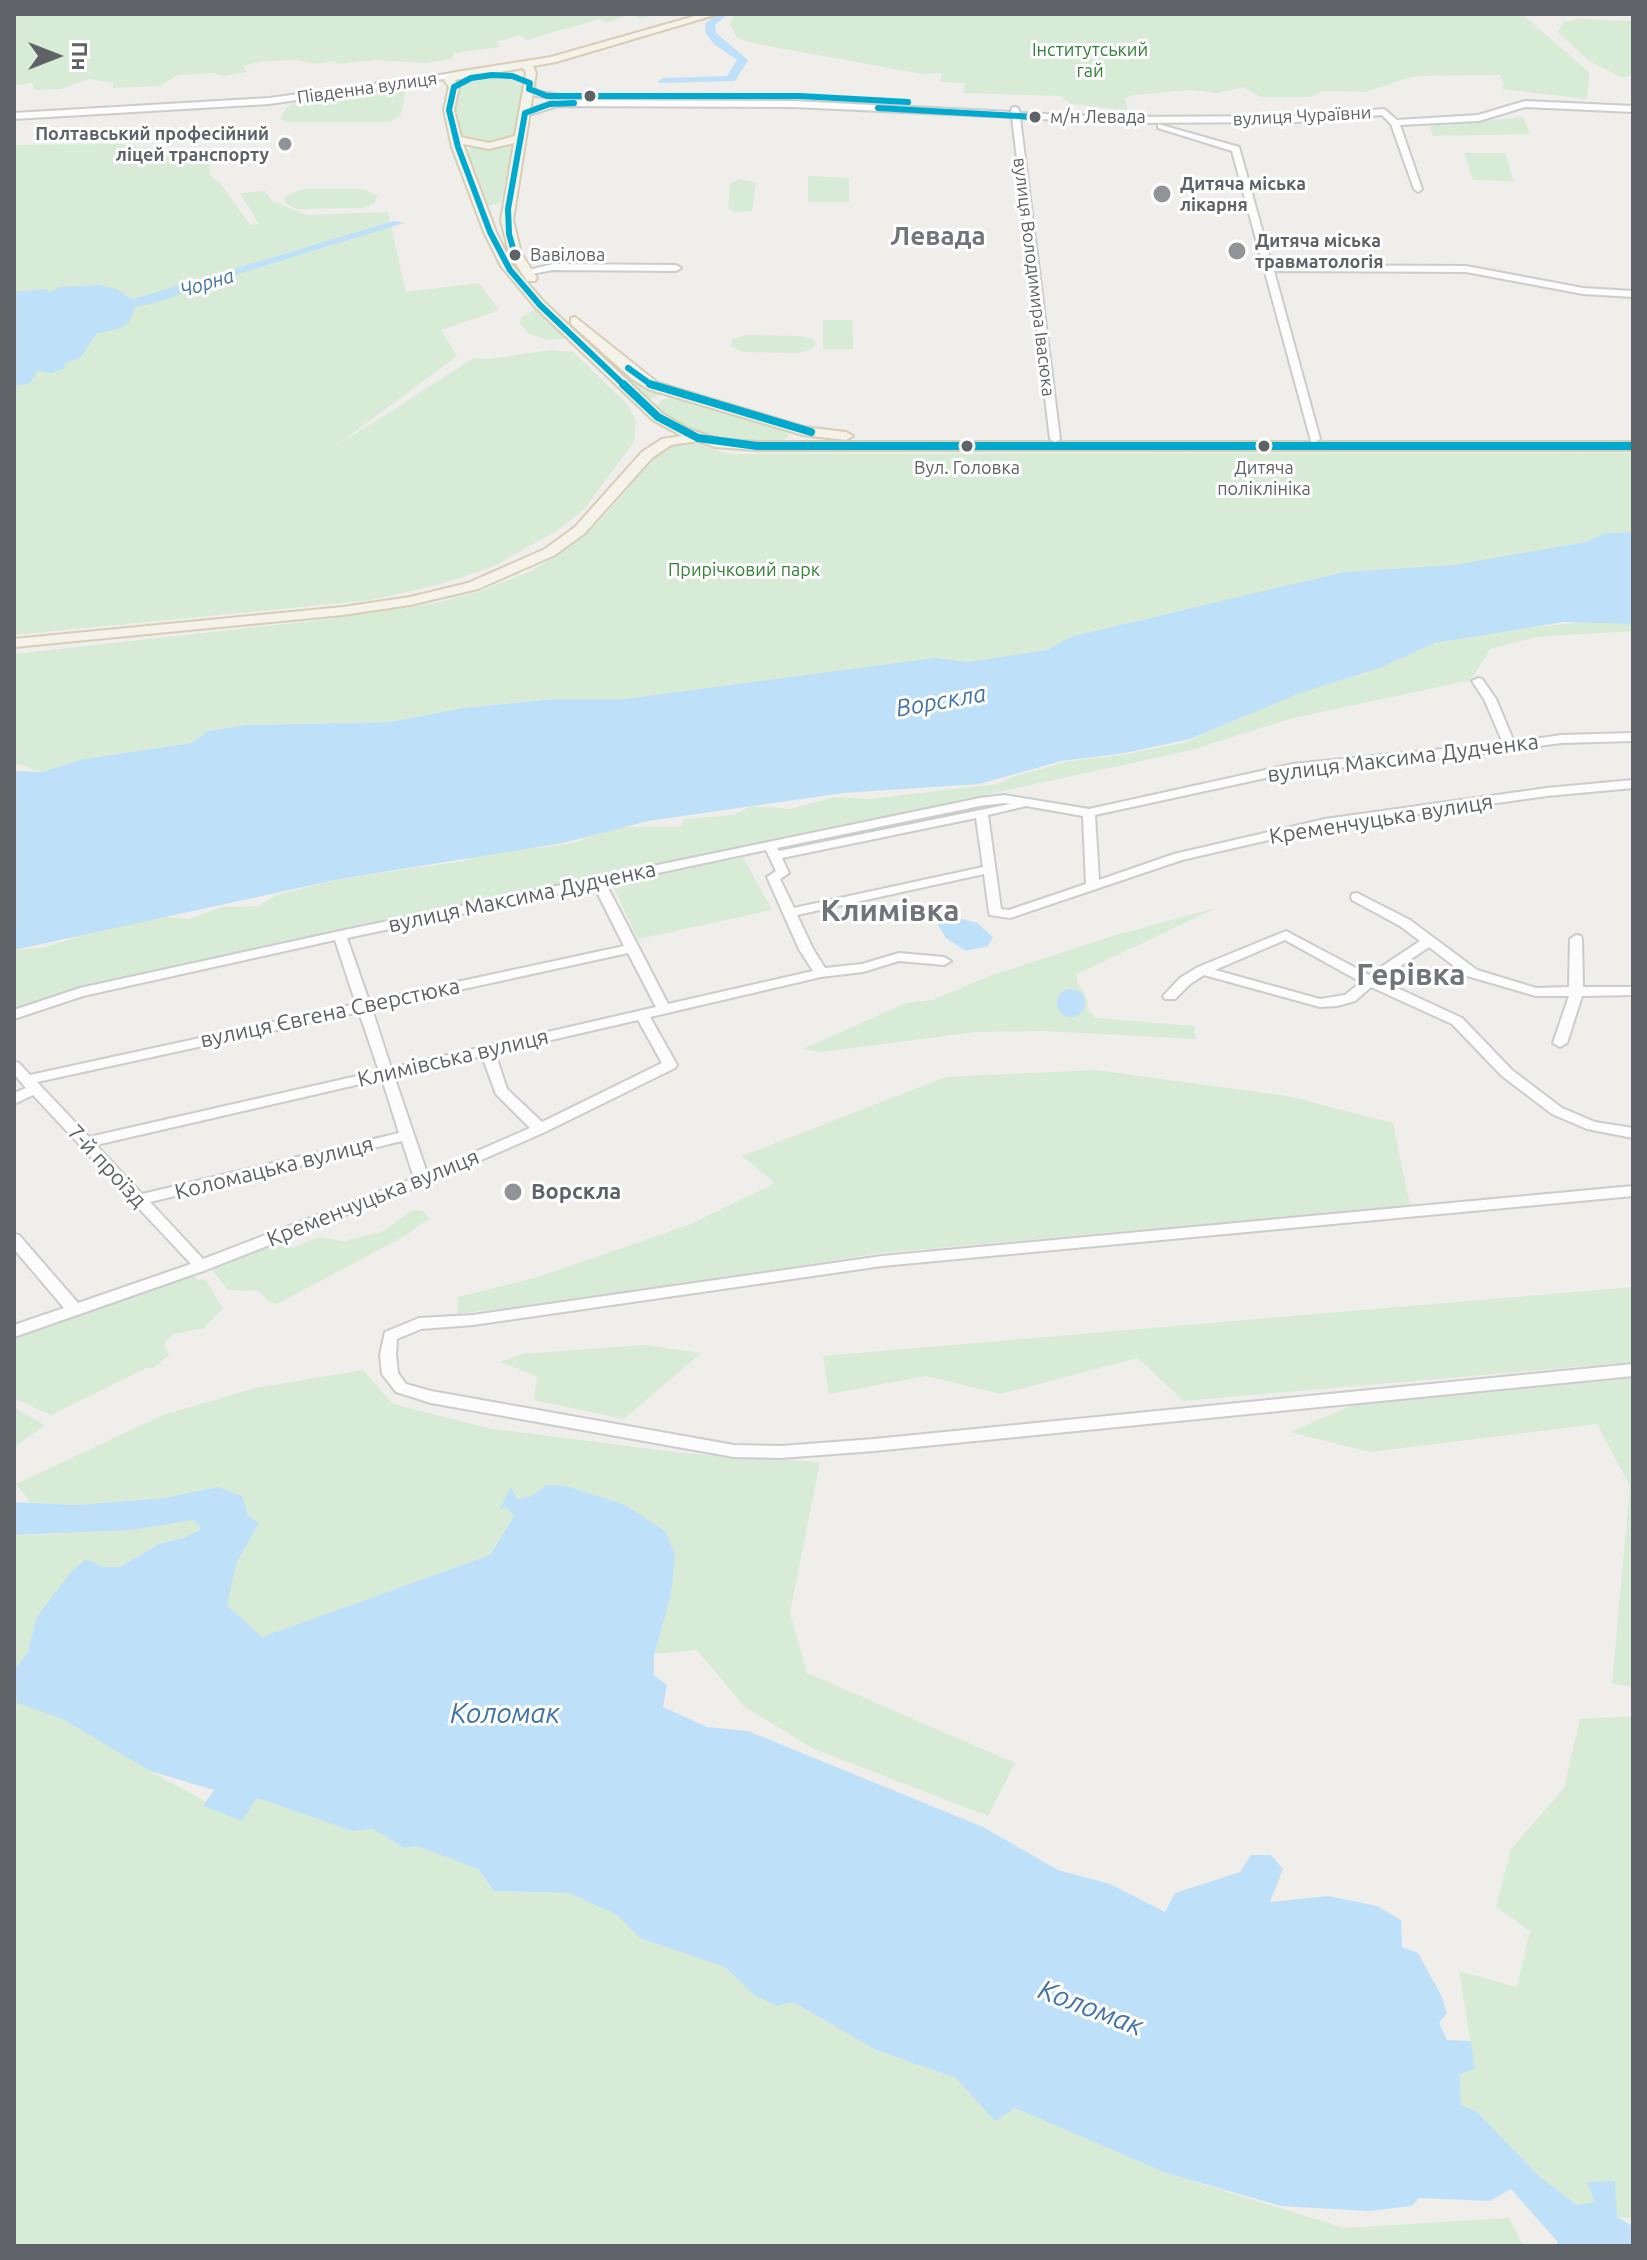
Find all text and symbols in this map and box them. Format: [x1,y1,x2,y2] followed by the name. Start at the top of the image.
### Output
[16,16,96,96] north arrow
[1032,39,1148,82] park label: Інститутський гай
[68,42,93,70] text: Пн
[296,67,438,109] street label: Південна вулиця
[582,88,598,104] unlabelled marker
[1232,102,1372,130] street label: вулиця Чураївни
[1050,106,1146,128] place label: м/н Левада
[1027,109,1043,125] marker: м/н Левада
[35,123,269,166] place label: Полтавський професійний ліцей транспорту
[276,135,294,153] marker: Полтавський професійний ліцей транспорту
[1009,156,1059,398] street label: вулиця Володимира Івасюка
[1180,173,1306,216] place label: Дитяча міська лікарня
[1151,183,1173,205] marker: Дитяча міська лікарня
[890,220,986,252] district label: Левада
[1255,230,1384,272] place label: Дитяча міська травматологія
[1226,240,1248,262] marker: Дитяча міська травматологія
[530,244,605,266] place label: Вавілова
[507,247,523,263] marker: Вавілова
[177,263,237,303] water label: Чорна
[959,438,975,454] marker: Вул. Головка
[1256,438,1272,454] marker: Дитяча поліклініка
[914,457,1020,479] place label: Вул. Головка
[1217,457,1311,500] place label: Дитяча поліклініка
[668,559,820,581] park label: Прирічковий парк
[894,679,988,723] water label: Ворскла
[1266,728,1540,788] street label: вулиця Максима Дудченка
[1267,788,1495,850] street label: Кременчуцька вулиця
[386,856,658,938] street label: вулиця Максима Дудченка
[820,893,960,929] district label: Климівка
[1356,957,1466,993] district label: Герівка
[198,973,462,1053] street label: вулиця Євгена Сверстюка
[355,1023,551,1093] street label: Климівська вулиця
[62,1119,152,1213] street label: 7-й проїзд
[172,1131,376,1205] street label: Коломацька вулиця
[263,1143,483,1253] street label: Кременчуцька вулиця
[531,1179,621,1205] place label: Ворскла
[502,1181,524,1203] marker: Ворскла
[450,1697,560,1731] water label: Коломак
[1034,1973,1148,2043] water label: Коломак

